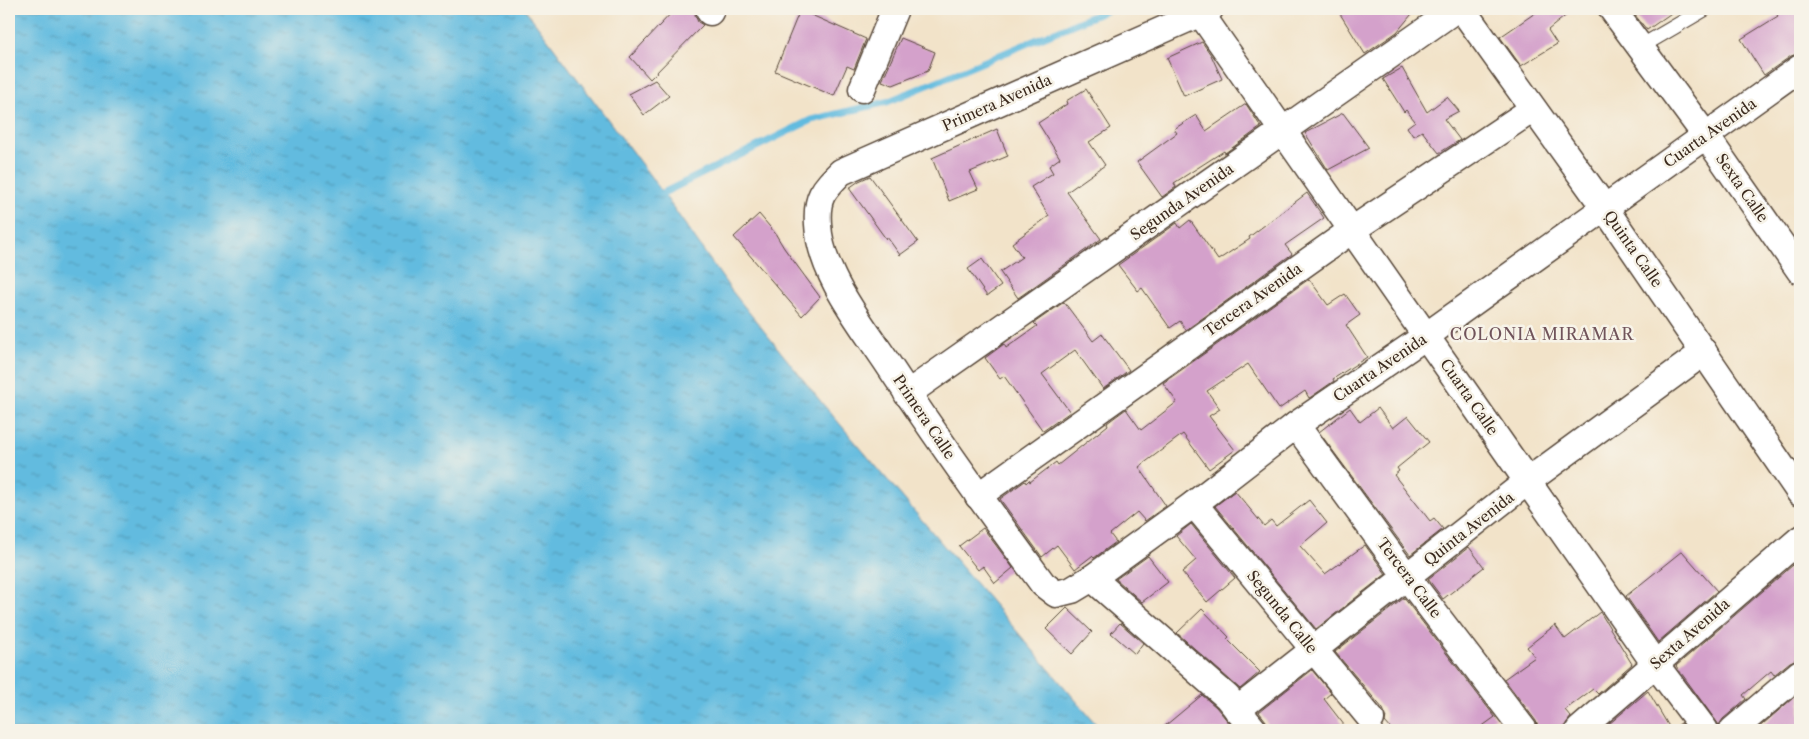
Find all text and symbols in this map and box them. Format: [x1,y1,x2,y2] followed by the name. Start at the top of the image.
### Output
[939,70,1055,135] street label: Primera Avenida
[1660,94,1760,172] street label: Cuarta Avenida
[1712,150,1773,226] street label: Sexta Calle
[1127,159,1237,244] street label: Segunda Avenida
[1600,207,1667,291] street label: Quinta Calle
[1200,259,1305,340] street label: Tercera Avenida
[1450,324,1634,344] district label: COLONIA MIRAMAR
[1329,329,1430,406] street label: Cuarta Avenida
[1436,355,1503,439] street label: Cuarta Calle
[889,371,960,463] street label: Primera Calle
[1420,487,1518,570] street label: Quinta Avenida
[1373,534,1446,621] street label: Tercera Calle
[1243,566,1322,657] street label: Segunda Calle
[1646,594,1733,673] street label: Sexta Avenida

